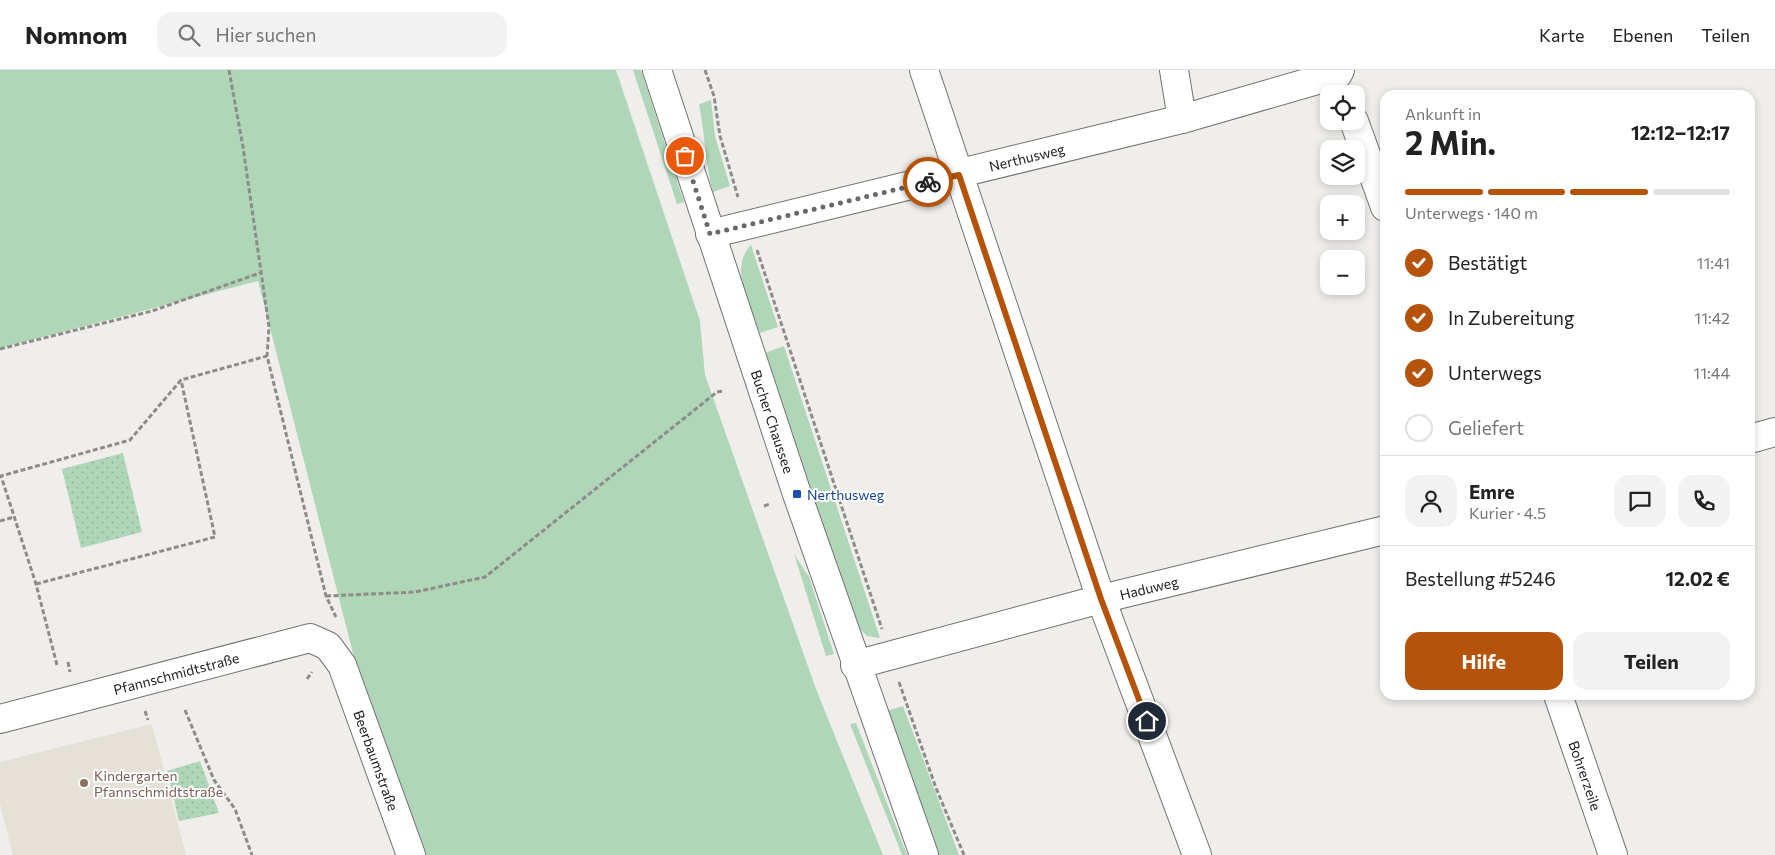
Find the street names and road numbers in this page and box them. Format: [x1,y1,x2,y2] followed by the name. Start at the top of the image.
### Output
[987,139,1067,174] street label: Nerthusweg
[748,367,798,475] street label: Bucher Chaussee
[1118,572,1180,603] street label: Haduweg
[111,648,241,698] street label: Pfannschmidtstraße
[351,708,403,813] street label: Beerbaumstraße
[1566,738,1605,813] street label: Bohrerzeile

